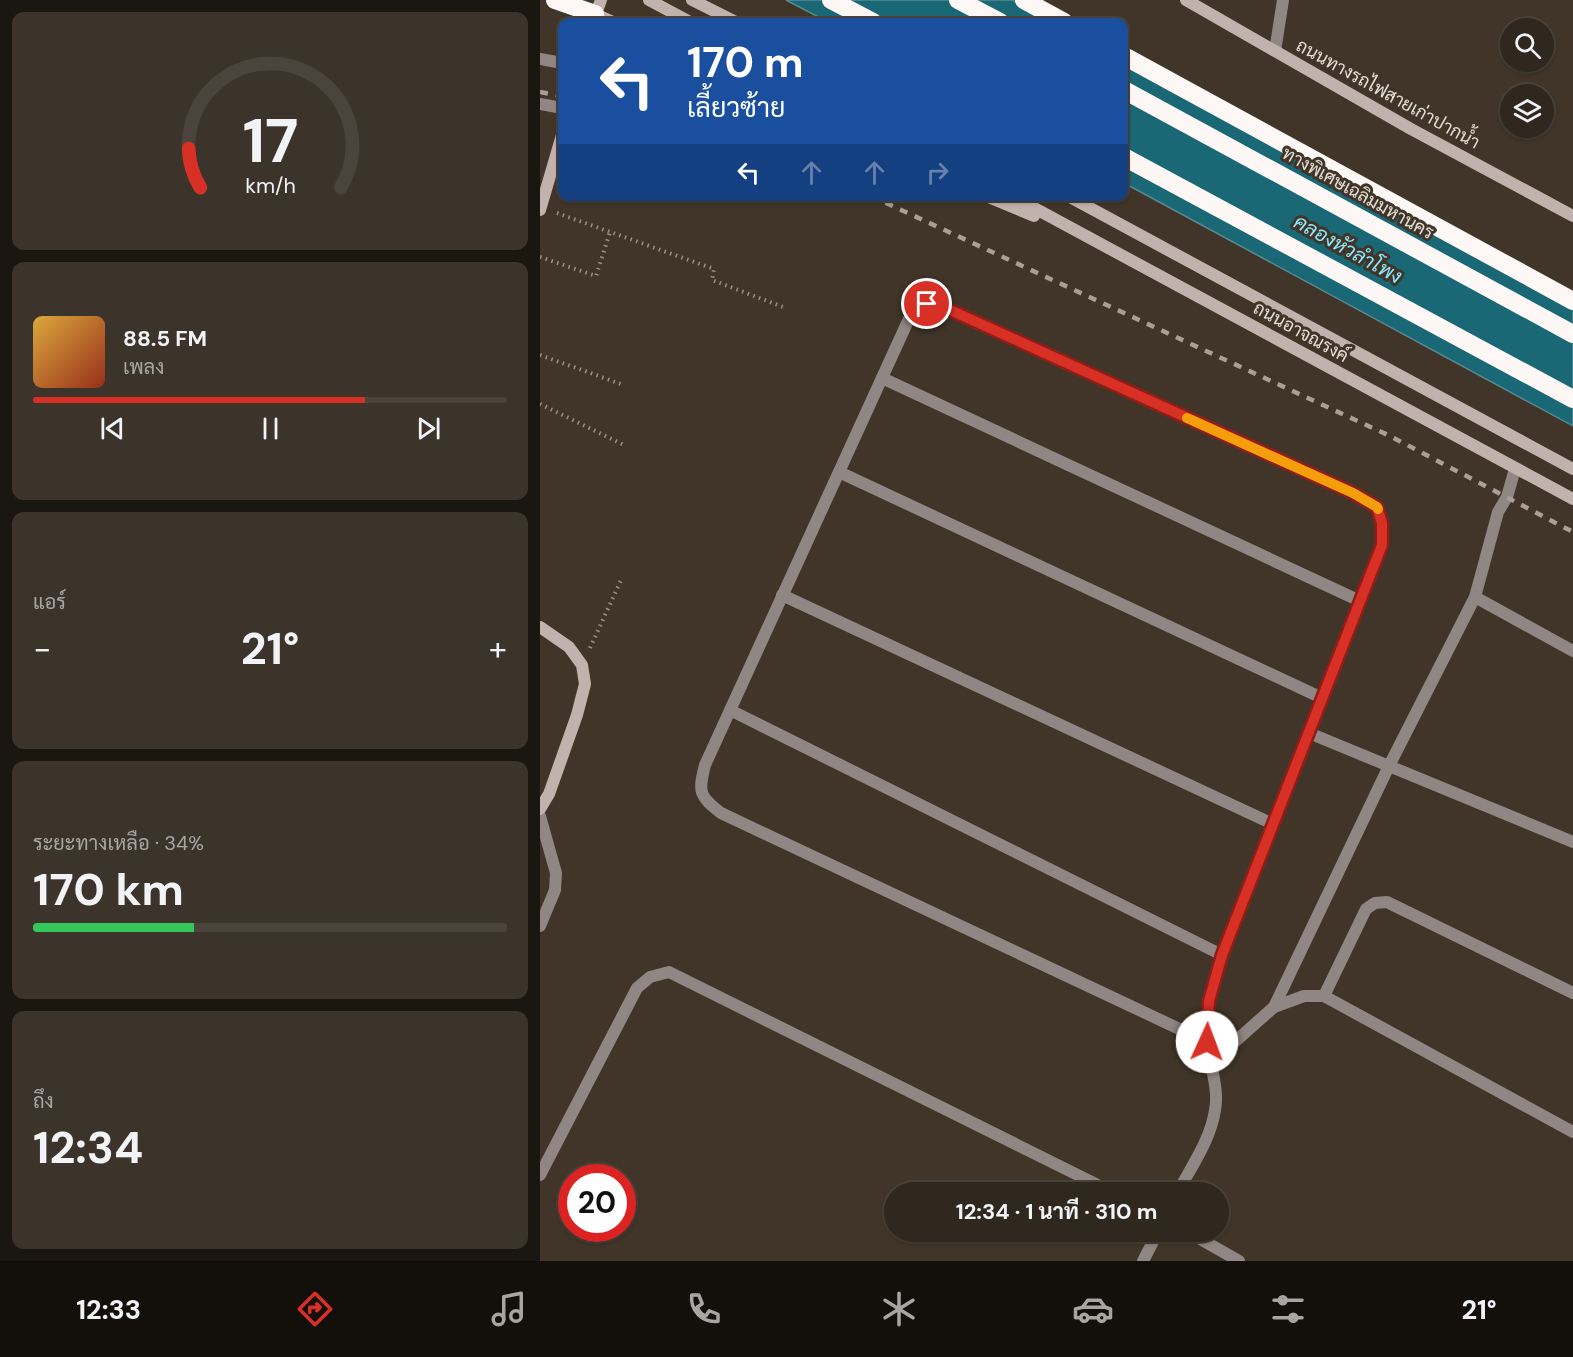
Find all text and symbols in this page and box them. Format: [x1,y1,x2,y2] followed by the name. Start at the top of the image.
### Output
[1500,18,1554,138] map controls
[1500,18,1554,72] button: search
[1292,30,1486,155] street label: ถนนทางรถไฟสายเก่าปากน้ำ
[687,35,804,90] text: 170 m
[588,42,666,120] icon: left
[1500,84,1554,138] button: layers
[687,90,785,125] text: เลี้ยวซ้าย
[242,100,298,181] text: 17
[1278,141,1438,245] street label: ทางพิเศษเฉลิมมหานคร
[732,156,765,189] icon: left
[795,156,828,189] icon: ahead
[858,156,891,189] icon: ahead
[921,156,954,189] icon: right
[245,172,295,200] text: km/h
[1289,209,1407,289] water label: คลองหัวลำโพง
[901,278,952,329] pin
[910,287,943,320] icon: arrive
[1249,295,1353,368] street label: ถนนอาจณรงค์
[123,324,207,353] text: 88.5 FM
[123,354,164,380] text: เพลง
[96,412,129,445] icon: previous
[254,412,287,445] icon: pause
[412,412,445,445] icon: next
[33,589,66,615] text: แอร์
[241,619,299,678] text: 21°
[33,627,51,670] text: −
[489,627,507,670] text: +
[33,830,204,856] text: ระยะทางเหลือ · 34%
[33,860,184,919] text: 170 km
[1175,1010,1239,1074] position arrow
[33,1088,54,1114] text: ถึง
[33,1118,143,1177] text: 12:34
[558,1164,636,1242] speed limit sign: 20
[956,1197,1157,1226] text: 12:34 · 1 นาที · 310 m
[294,1288,336,1330] icon: directions
[488,1288,530,1330] icon: music
[683,1288,725,1330] icon: phone
[878,1288,920,1330] icon: climate
[1072,1288,1114,1330] icon: car
[1267,1288,1309,1330] icon: filters
[76,1292,141,1327] text: 12:33
[1461,1292,1497,1327] text: 21°

